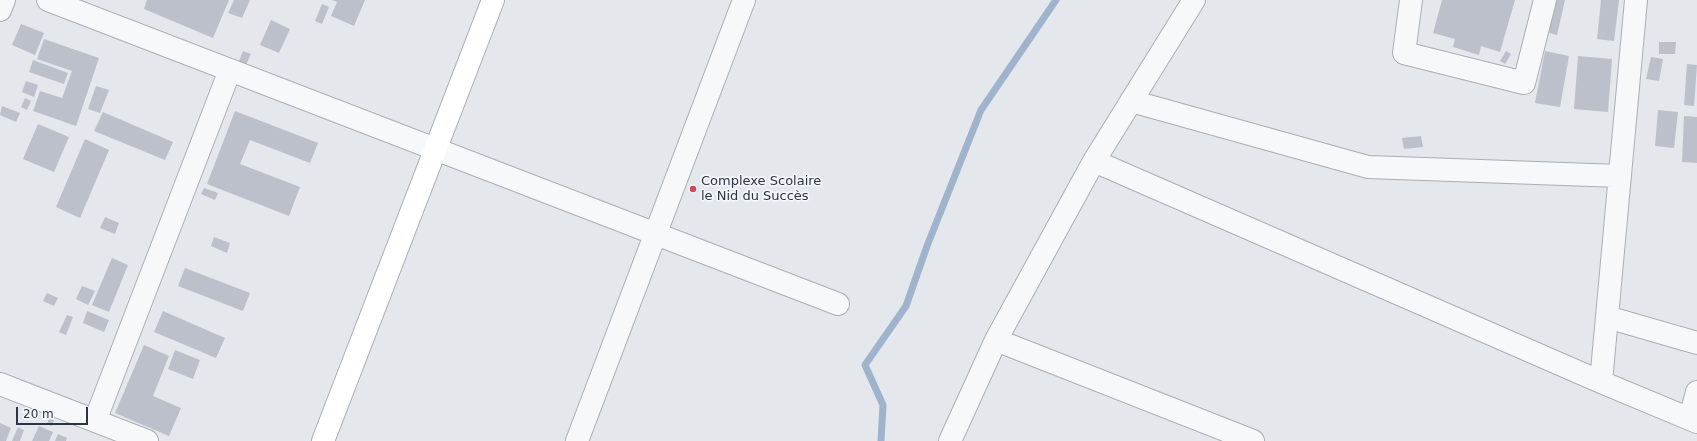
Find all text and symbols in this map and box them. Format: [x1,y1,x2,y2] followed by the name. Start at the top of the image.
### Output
[701,174,821,205] place label: Complexe Scolaire le Nid du Succès
[688,184,698,194] marker: Complexe Scolaire le Nid du Succès
[18,399,90,425] scale bar
[23,407,54,421] text: 20 m

